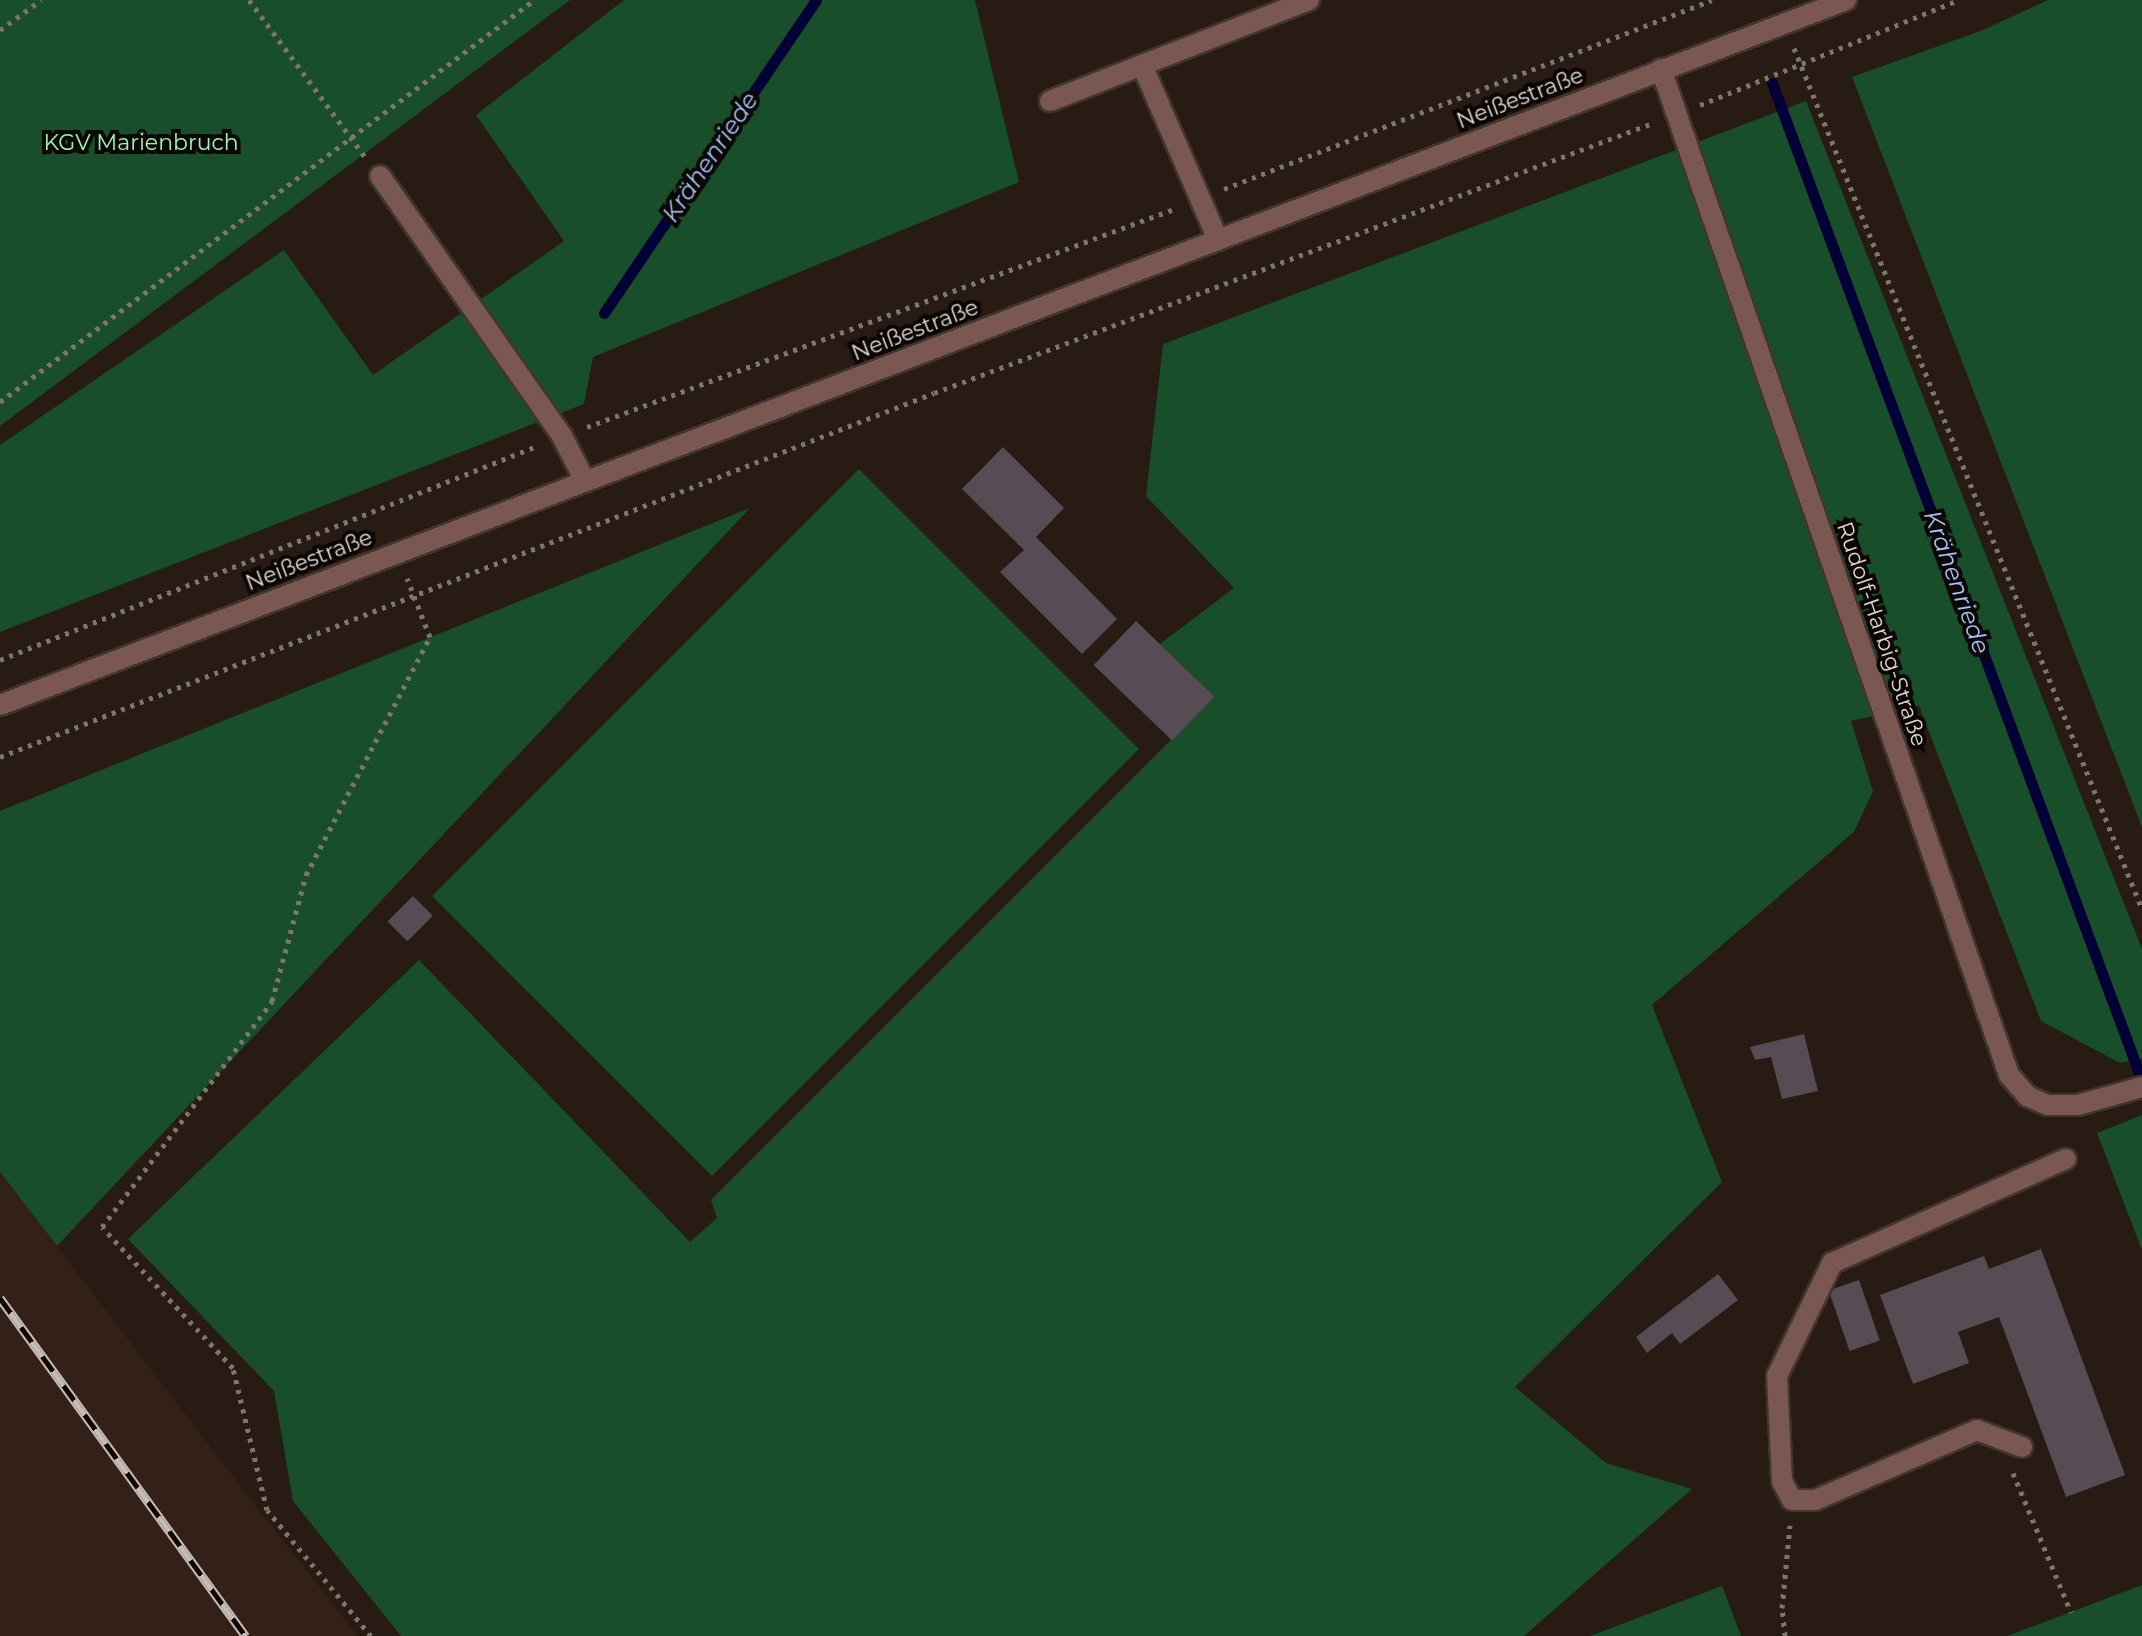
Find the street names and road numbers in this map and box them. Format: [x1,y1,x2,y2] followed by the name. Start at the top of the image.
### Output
[1453,62,1587,134] street label: Neißestraße
[848,294,982,366] street label: Neißestraße
[1831,518,1933,750] street label: Rudolf-Harbig-Straße
[242,524,376,596] street label: Neißestraße

